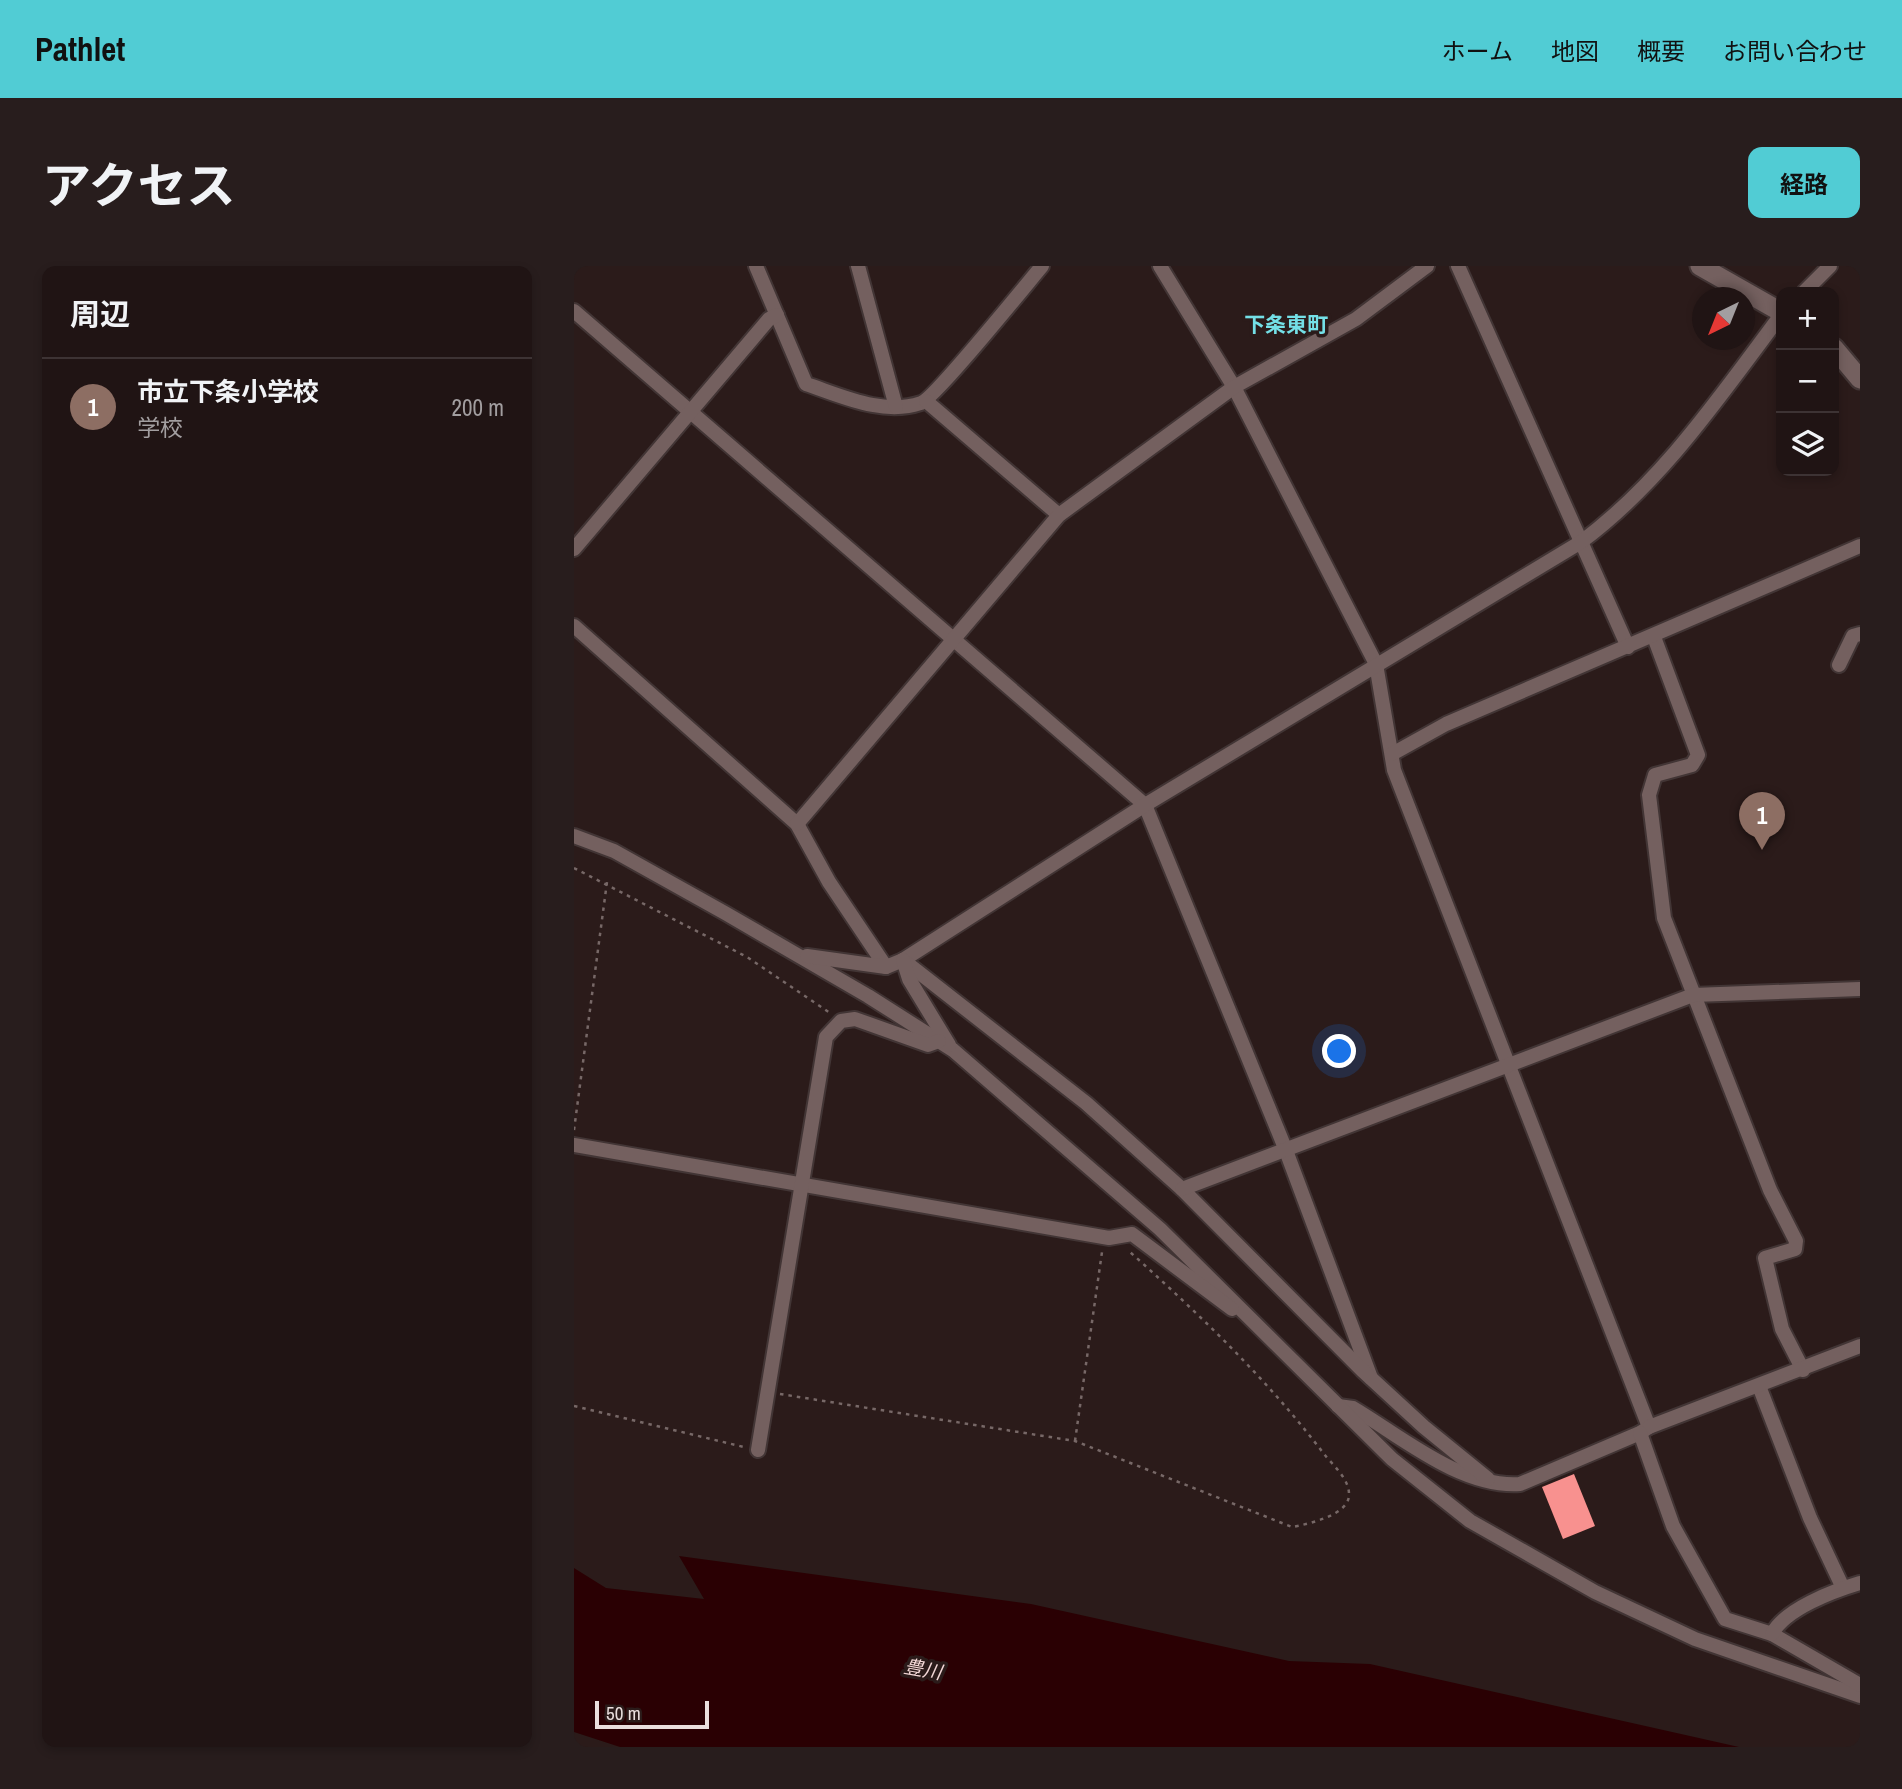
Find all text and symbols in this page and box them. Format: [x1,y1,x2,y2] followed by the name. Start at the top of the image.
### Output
[35,27,125,71] text: Pathlet
[1442,35,1513,67] text: ホーム
[1551,35,1599,67] text: 地図
[1637,35,1685,67] text: 概要
[1723,35,1867,67] text: お問い合わせ
[1748,147,1860,218] button: 経路
[42,152,236,218] text: アクセス
[1692,287,1755,350] north arrow
[1776,287,1839,476] map controls
[1776,287,1839,350] button: +
[70,294,130,334] text: 周辺
[1244,310,1328,339] district label: 下条東町
[1776,350,1839,413] button: −
[137,374,319,409] text: 市立下条小学校
[88,392,98,423] text: 1
[452,392,504,423] text: 200 m
[137,412,183,443] text: 学校
[1776,413,1839,476] button: layers
[1739,792,1785,850] pin: 1
[1322,1034,1356,1068] your location
[902,1653,946,1685] water label: 豊川
[595,1698,709,1730] scale bar
[606,1700,641,1726] text: 50 m

